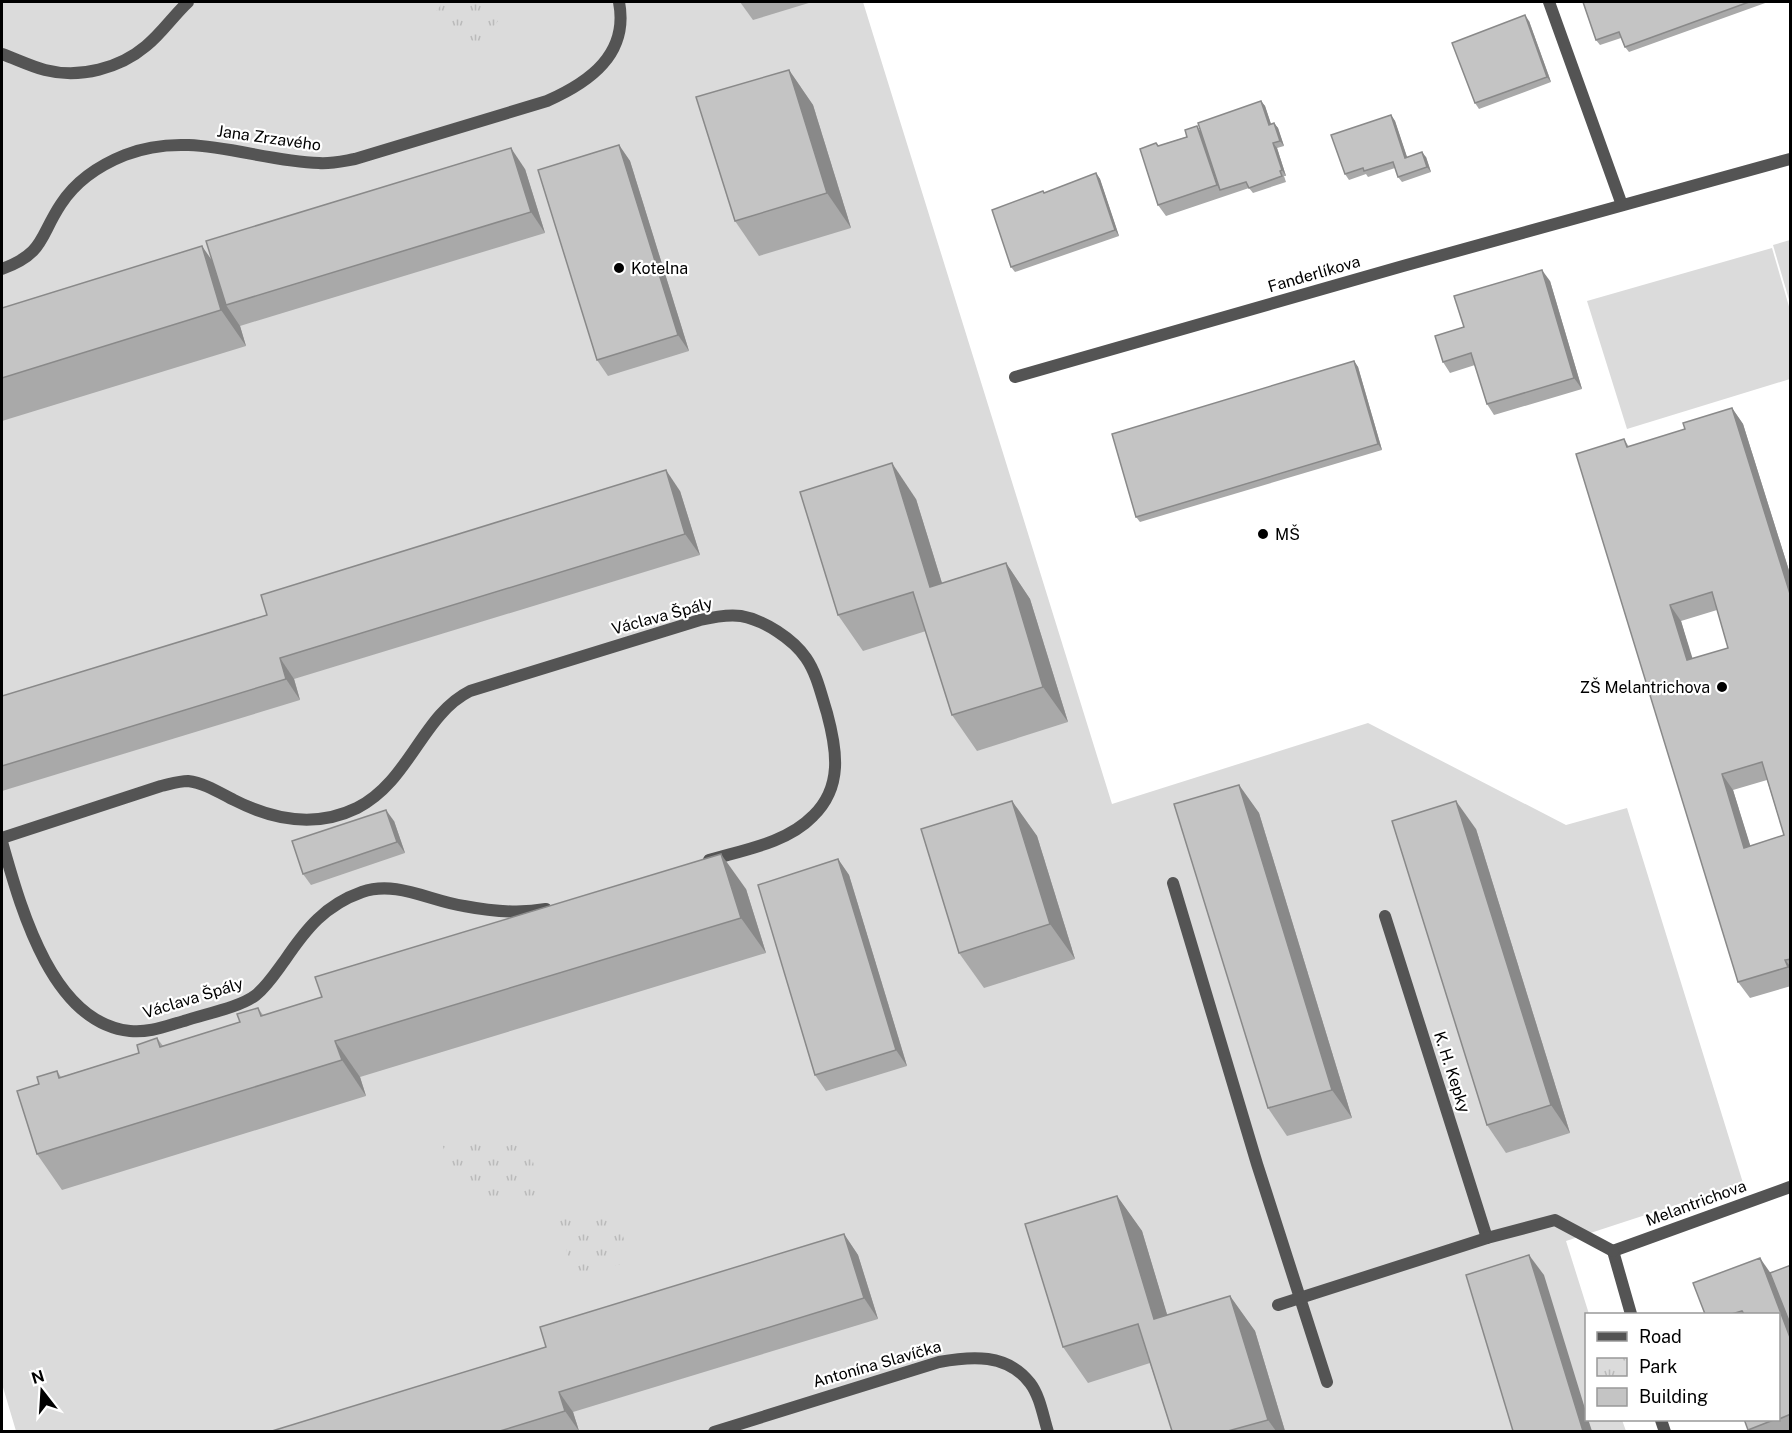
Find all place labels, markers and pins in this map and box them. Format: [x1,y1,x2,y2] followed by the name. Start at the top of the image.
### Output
[631,259,688,278] place label: Kotelna
[612,261,626,275] marker: Kotelna
[1275,524,1300,544] place label: MŠ
[1256,527,1270,541] marker: MŠ
[1580,677,1710,697] place label: ZŠ Melantrichova
[1715,680,1729,694] marker: ZŠ Melantrichova

